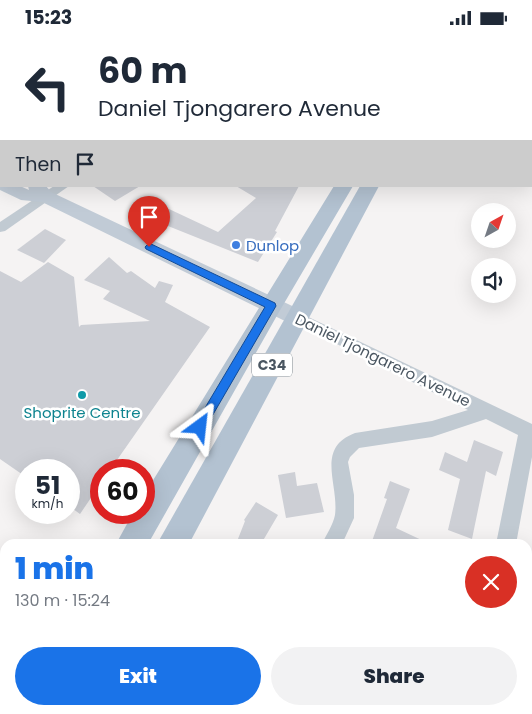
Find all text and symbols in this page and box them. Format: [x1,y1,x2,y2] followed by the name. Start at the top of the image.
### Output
[25,4,72,31] text: 15:23
[98,46,188,95] text: 60 m
[15,55,80,120] icon: left
[98,93,381,124] text: Daniel Tjongarero Avenue
[71,150,99,178] icon: arrive
[15,151,61,178] text: Then
[128,196,170,247] pin
[135,203,163,231] icon: arrive
[471,203,516,247] north arrow
[471,203,516,303] map controls
[246,235,299,256] place label: Dunlop
[230,239,242,251] marker: Dunlop
[471,258,516,303] button: sound
[292,308,474,412] street label: Daniel Tjongarero Avenue
[252,353,292,377] road number: C34
[76,389,88,401] marker: Shoprite Centre
[173,400,225,452] position arrow
[23,402,141,423] place label: Shoprite Centre
[90,459,155,524] speed limit sign: 60
[35,468,60,503] text: 51
[32,495,63,512] text: km/h
[15,547,94,590] text: 1 min
[465,556,517,608] button: close
[15,589,110,612] text: 130 m · 15:24
[15,647,261,705] button: Exit
[271,647,517,705] button: Share

